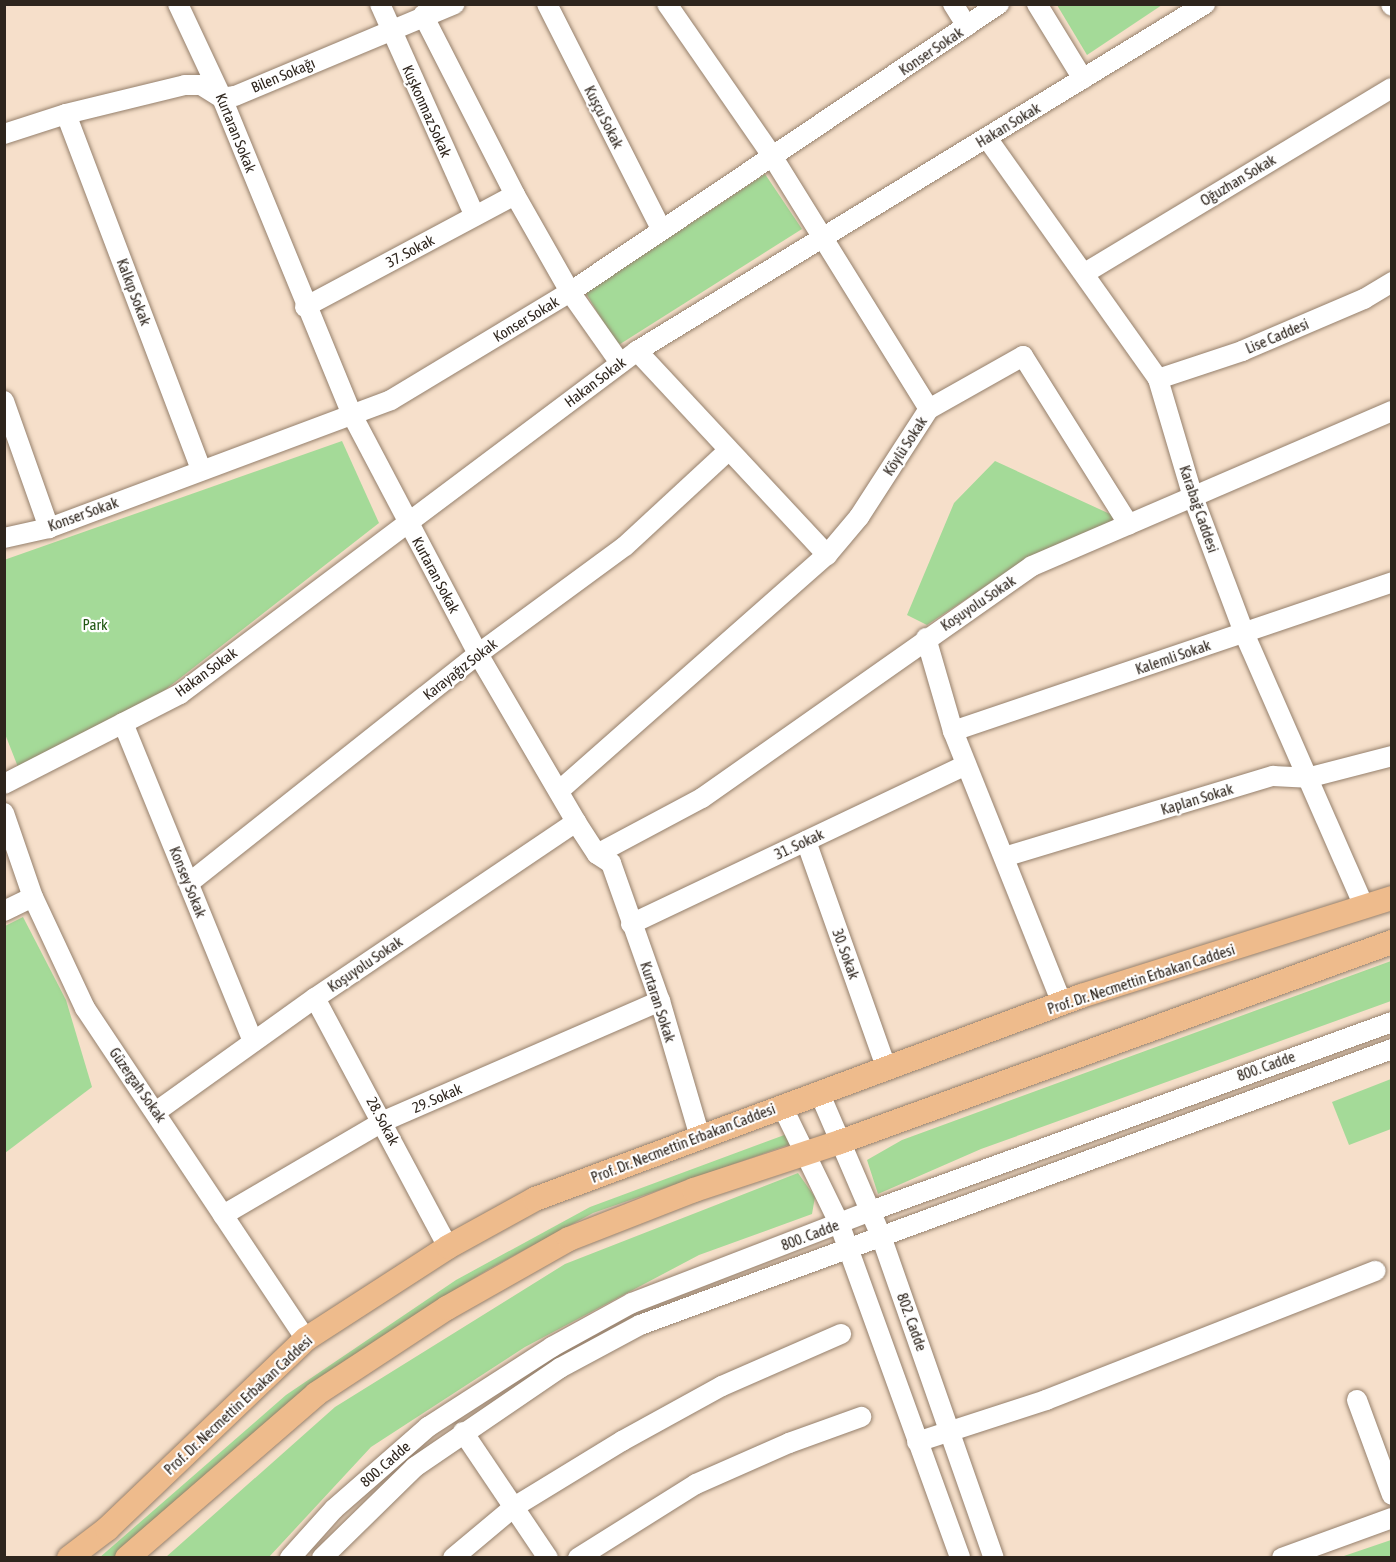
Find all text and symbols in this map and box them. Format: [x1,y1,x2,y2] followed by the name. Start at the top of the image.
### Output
[896,23,966,79] street label: Konser Sokak
[248,54,318,96] street label: Bilen Sokağı
[399,62,455,160] street label: Kuşkonmaz Sokak
[581,83,627,151] street label: Kuşçu Sokak
[212,91,260,175] street label: Kurtaran Sokak
[972,99,1044,151] street label: Hakan Sokak
[1197,150,1279,210] street label: Oğuzhan Sokak
[383,231,437,271] street label: 37. Sokak
[113,256,155,328] street label: Kalkıp Sokak
[490,292,562,346] street label: Konser Sokak
[1243,315,1311,357] street label: Lise Caddesi
[561,353,629,411] street label: Hakan Sokak
[879,413,931,479] street label: Köylü Sokak
[1176,463,1222,555] street label: Karabağ Caddesi
[45,493,121,535] street label: Konser Sokak
[408,534,464,616] street label: Kurtaran Sokak
[937,571,1019,635] street label: Koşuyolu Sokak
[82,616,108,634] park label: Park
[419,635,501,703] street label: Karayağız Sokak
[1133,636,1213,678] street label: Kalemli Sokak
[172,644,240,700] street label: Hakan Sokak
[1159,779,1235,819] street label: Kaplan Sokak
[771,825,827,863] street label: 31. Sokak
[166,844,210,920] street label: Konsey Sokak
[829,926,863,982] street label: 30. Sokak
[324,932,406,996] street label: Koşuyolu Sokak
[1045,940,1237,1018] street label: Prof. Dr. Necmettin Erbakan Caddesi
[636,959,680,1045] street label: Kurtaran Sokak
[106,1044,170,1126] street label: Güzergah Sokak
[1234,1047,1298,1085] street label: 800. Cadde
[409,1079,465,1117] street label: 29. Sokak
[363,1094,403,1148] street label: 28. Sokak
[588,1099,778,1187] street label: Prof. Dr. Necmettin Erbakan Caddesi
[778,1216,842,1254] street label: 800. Cadde
[893,1290,931,1354] street label: 802. Cadde
[160,1332,316,1478] street label: Prof. Dr. Necmettin Erbakan Caddesi
[356,1437,414,1491] street label: 800. Cadde

